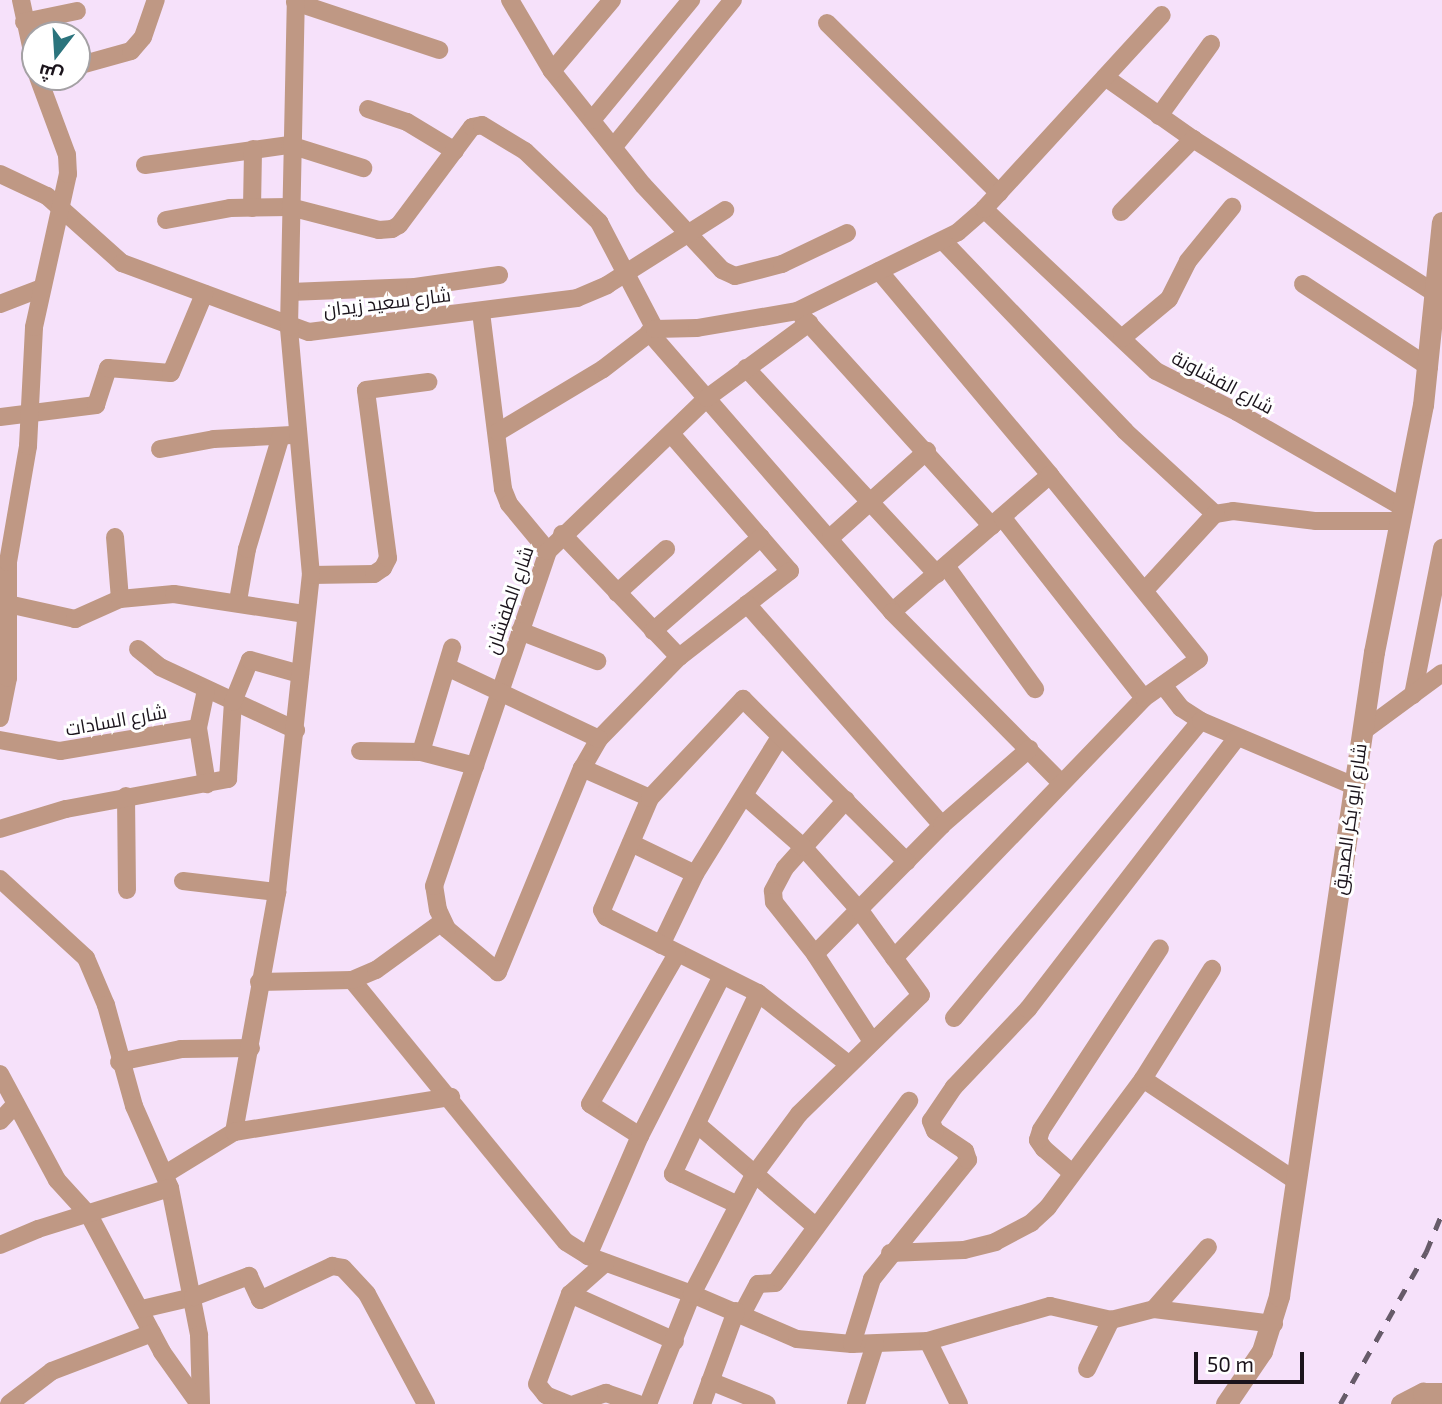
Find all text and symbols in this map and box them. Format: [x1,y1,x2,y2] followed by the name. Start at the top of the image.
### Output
[21,21,91,91] north arrow
[35,60,65,89] text: ش
[322,283,452,321] street label: شارع سعيد زيدان
[1168,346,1278,418] street label: شارع الفشاونة
[480,543,538,657] street label: شارع الطفشان
[63,700,169,740] street label: شارع السادات
[1327,742,1371,896] street label: شارع ابو بكر الصديق
[1197,1338,1307,1382] scale bar
[1207,1351,1254,1376] text: 50 m

